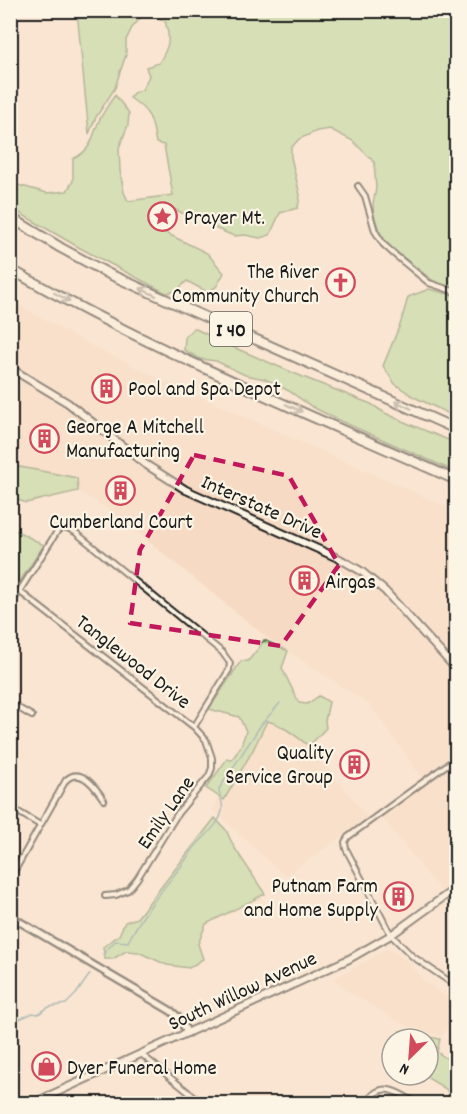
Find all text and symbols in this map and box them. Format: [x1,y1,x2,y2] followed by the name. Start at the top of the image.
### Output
[147,201,179,233] place icon: Prayer Mt.
[184,205,265,235] place label: Prayer Mt.
[172,259,319,313] place label: The River Community Church
[324,267,356,299] church icon: The River Community Church
[140,285,158,297] one-way arrow
[53,291,71,303] one-way arrow
[210,312,252,346] road number: I 40
[91,372,123,404] building icon: Pool and Spa Depot
[128,376,281,406] place label: Pool and Spa Depot
[394,399,413,410] one-way arrow
[285,403,303,414] one-way arrow
[66,414,204,468] place label: George A Mitchell Manufacturing
[29,422,61,454] building icon: George A Mitchell Manufacturing
[195,469,326,549] street label: Interstate Drive
[105,474,137,506] building icon: Cumberland Court
[49,509,193,539] place label: Cumberland Court
[288,565,320,597] building icon: Airgas
[325,569,376,599] place label: Airgas
[68,609,196,718] street label: Tanglewood Drive
[225,740,333,794] place label: Quality Service Group
[338,748,370,780] building icon: Quality Service Group
[131,771,204,857] street label: Emily Lane
[244,873,378,927] place label: Putnam Farm and Home Supply
[383,881,415,913] building icon: Putnam Farm and Home Supply
[164,945,323,1040] street label: South Willow Avenue
[380,1027,440,1087] north arrow
[30,1051,62,1083] shop icon: Dyer Funeral Home
[67,1055,217,1085] place label: Dyer Funeral Home
[396,1056,413,1080] text: N

